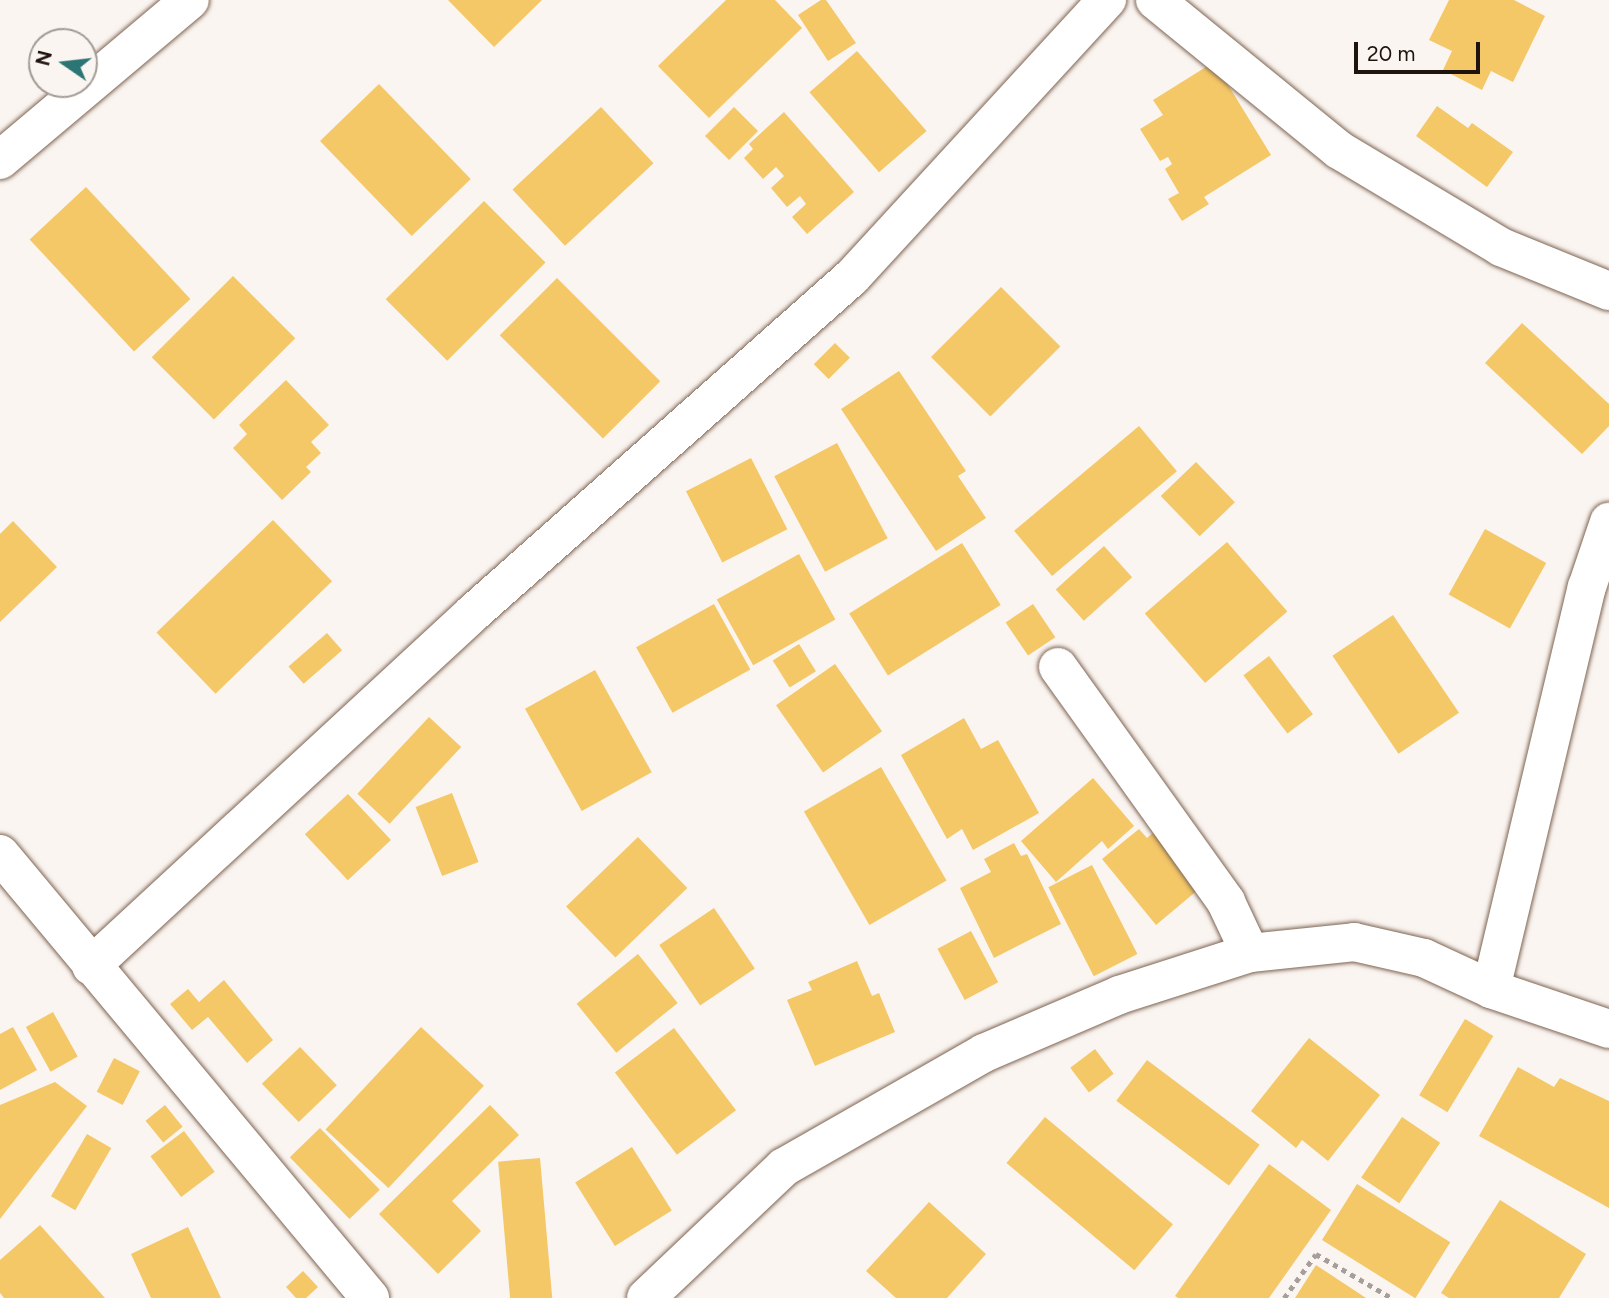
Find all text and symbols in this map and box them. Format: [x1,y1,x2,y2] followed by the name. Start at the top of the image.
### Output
[28,28,98,98] north arrow
[1357,28,1483,72] scale bar
[1367,41,1415,66] text: 20 m
[31,48,57,68] text: N

